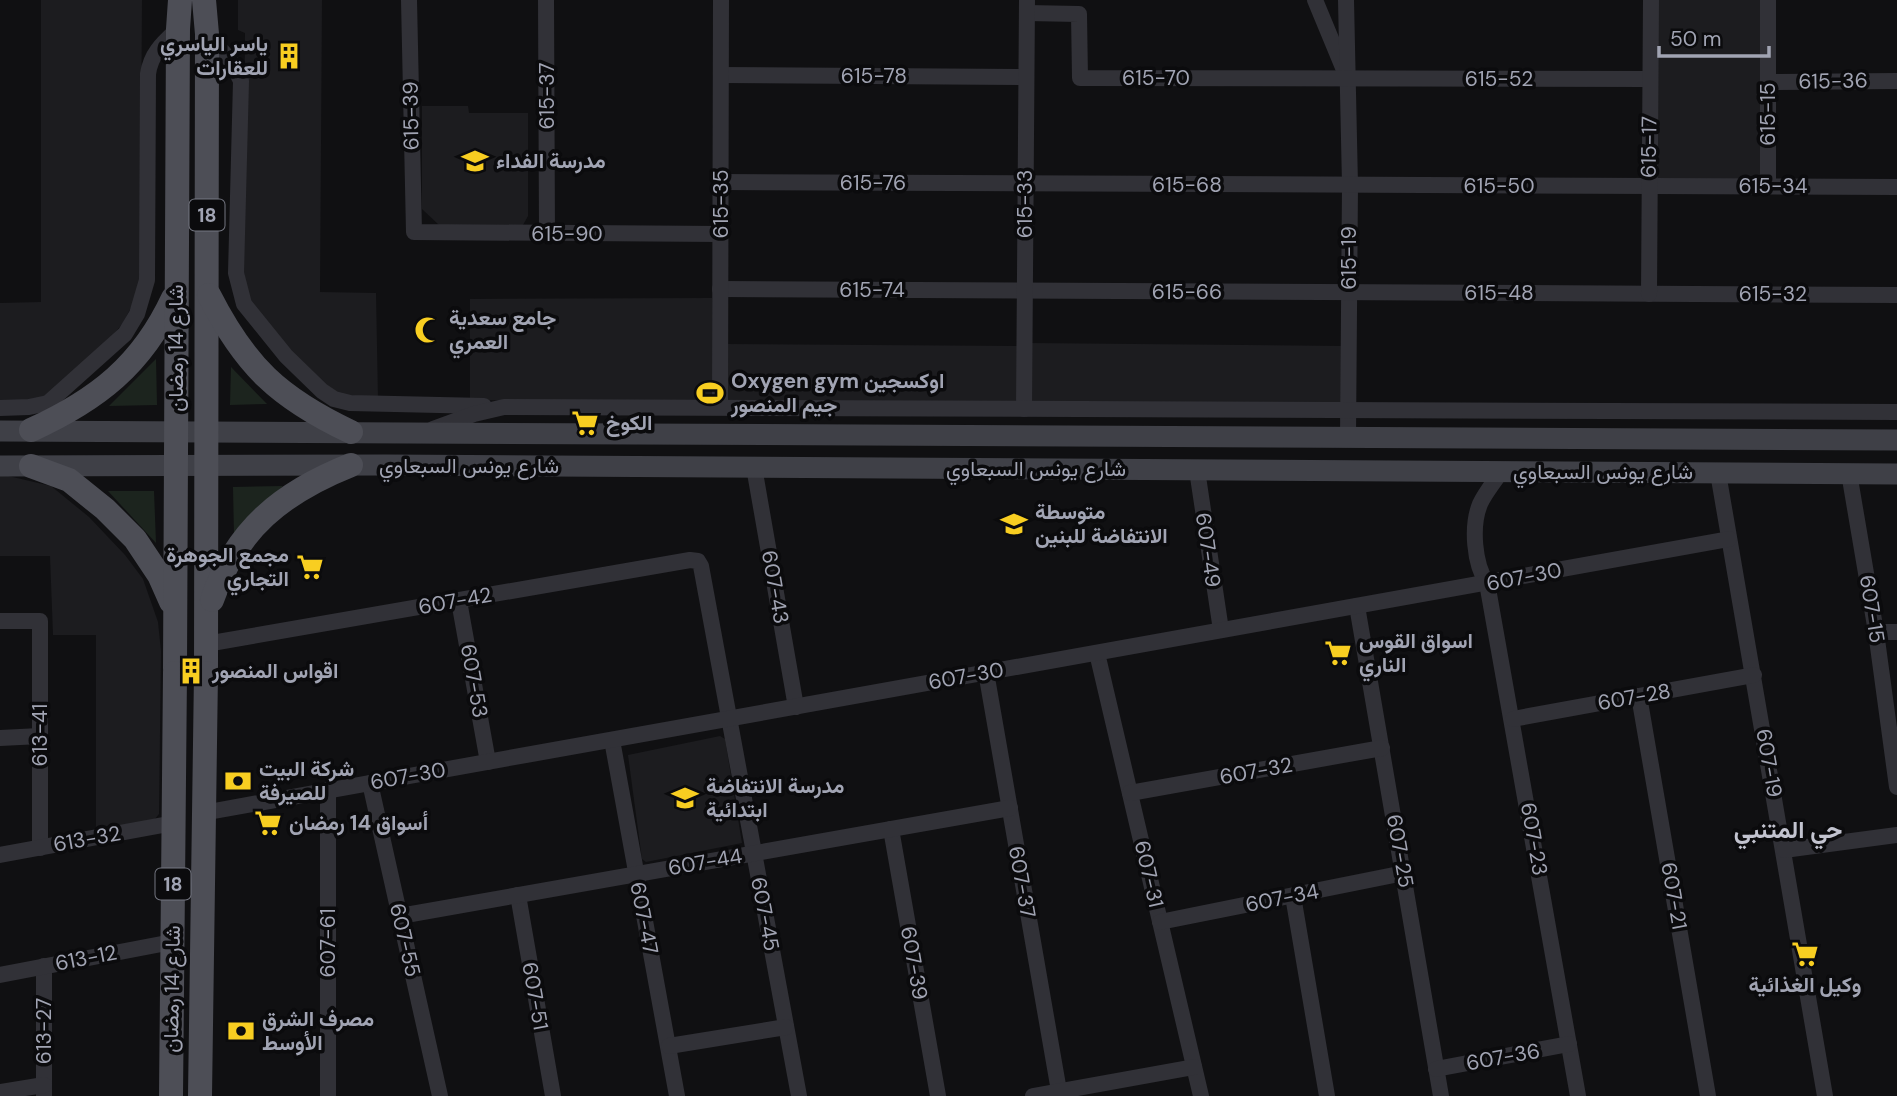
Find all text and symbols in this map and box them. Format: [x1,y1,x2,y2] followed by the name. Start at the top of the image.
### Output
[1659,14,1769,58] scale bar
[1670,25,1721,53] text: 50 m
[160,30,268,82] place label: ياسر الياسري للعقارات
[274,41,304,71] building icon: ياسر الياسري للعقارات
[533,62,561,130] street label: 615-37
[841,62,907,90] street label: 615-78
[1122,64,1190,92] street label: 615-70
[1465,65,1533,93] street label: 615-52
[1798,66,1868,96] street label: 615-36
[396,81,426,151] street label: 615-39
[1754,82,1782,146] street label: 615-15
[1634,116,1664,178] street label: 615-17
[460,146,490,176] school or university icon: مدرسة الفداء
[496,147,606,175] place label: مدرسة الفداء
[707,169,735,239] street label: 615-35
[840,169,906,197] street label: 615-76
[1011,170,1039,238] street label: 615-33
[1152,171,1222,199] street label: 615-68
[1463,172,1535,200] street label: 615-50
[1738,172,1808,200] street label: 615-34
[190,200,224,230] road number: 18
[531,220,603,248] street label: 615-90
[1335,226,1363,290] street label: 615-19
[839,276,905,304] street label: 615-74
[1152,278,1222,306] street label: 615-66
[1464,279,1534,307] street label: 615-48
[1739,280,1807,308] street label: 615-32
[162,284,190,412] street label: شارع 14 رمضان
[449,304,556,359] place label: جامع سعدية العمري
[413,315,443,345] mosque icon: جامع سعدية العمري
[730,367,944,419] place label: Oxygen gym اوكسجين جيم المنصور
[695,378,725,408] sports icon: Oxygen gym اوكسجين جيم المنصور
[570,408,600,438] supermarket icon: الكوخ
[606,409,652,437] place label: الكوخ
[379,452,559,483] street label: شارع يونس السبعاوي
[946,455,1126,486] street label: شارع يونس السبعاوي
[1513,458,1693,489] street label: شارع يونس السبعاوي
[1035,498,1168,550] place label: متوسطة الانتفاضة للبنين
[999,509,1029,539] school or university icon: متوسطة الانتفاضة للبنين
[1189,511,1227,589] street label: 607-49
[166,541,289,596] place label: مجمع الجوهرة التجاري
[755,548,795,626] street label: 607-43
[295,552,325,582] supermarket icon: مجمع الجوهرة التجاري
[1484,556,1564,598] street label: 607-30
[1853,573,1891,645] street label: 607-15
[416,581,494,621] street label: 607-42
[1359,627,1473,682] place label: اسواق القوس الناري
[1323,638,1353,668] supermarket icon: اسواق القوس الناري
[454,642,494,720] street label: 607-53
[176,656,206,686] building icon: اقواس المنصور
[926,656,1006,696] street label: 607-30
[211,657,338,685] place label: اقواس المنصور
[1595,677,1673,717] street label: 607-28
[26,704,54,766] street label: 613-41
[1749,727,1789,799] street label: 607-19
[1217,751,1295,791] street label: 607-32
[259,755,354,807] place label: شركة البيت للصيرفة
[368,756,448,796] street label: 607-30
[223,766,253,796] bank icon: شركة البيت للصيرفة
[706,772,844,824] place label: مدرسة الانتفاضة ابتدائية
[670,783,700,813] school or university icon: مدرسة الانتفاضة ابتدائية
[1514,800,1554,878] street label: 607-23
[253,808,283,838] supermarket icon: أسواق 14 رمضان
[289,809,428,837] place label: أسواق 14 رمضان
[1380,812,1420,890] street label: 607-25
[1734,814,1842,850] district label: حي المتنبي
[51,819,123,859] street label: 613-32
[1128,838,1170,910] street label: 607-31
[666,842,744,882] street label: 607-44
[1002,844,1042,920] street label: 607-37
[1654,860,1694,932] street label: 607-21
[156,869,190,900] road number: 18
[744,875,786,953] street label: 607-45
[1243,877,1321,919] street label: 607-34
[623,879,665,957] street label: 607-47
[383,900,427,980] street label: 607-55
[314,909,342,977] street label: 607-61
[894,924,934,1002] street label: 607-39
[157,925,187,1053] street label: شارع 14 رمضان
[53,938,119,978] street label: 613-12
[1790,939,1820,969] supermarket icon: وكيل الغذائية
[515,960,555,1032] street label: 607-51
[1749,971,1861,999] place label: وكيل الغذائية
[30,998,58,1064] street label: 613-27
[262,1005,374,1057] place label: مصرف الشرق الأوسط
[226,1016,256,1046] bank icon: مصرف الشرق الأوسط
[1464,1037,1542,1077] street label: 607-36

